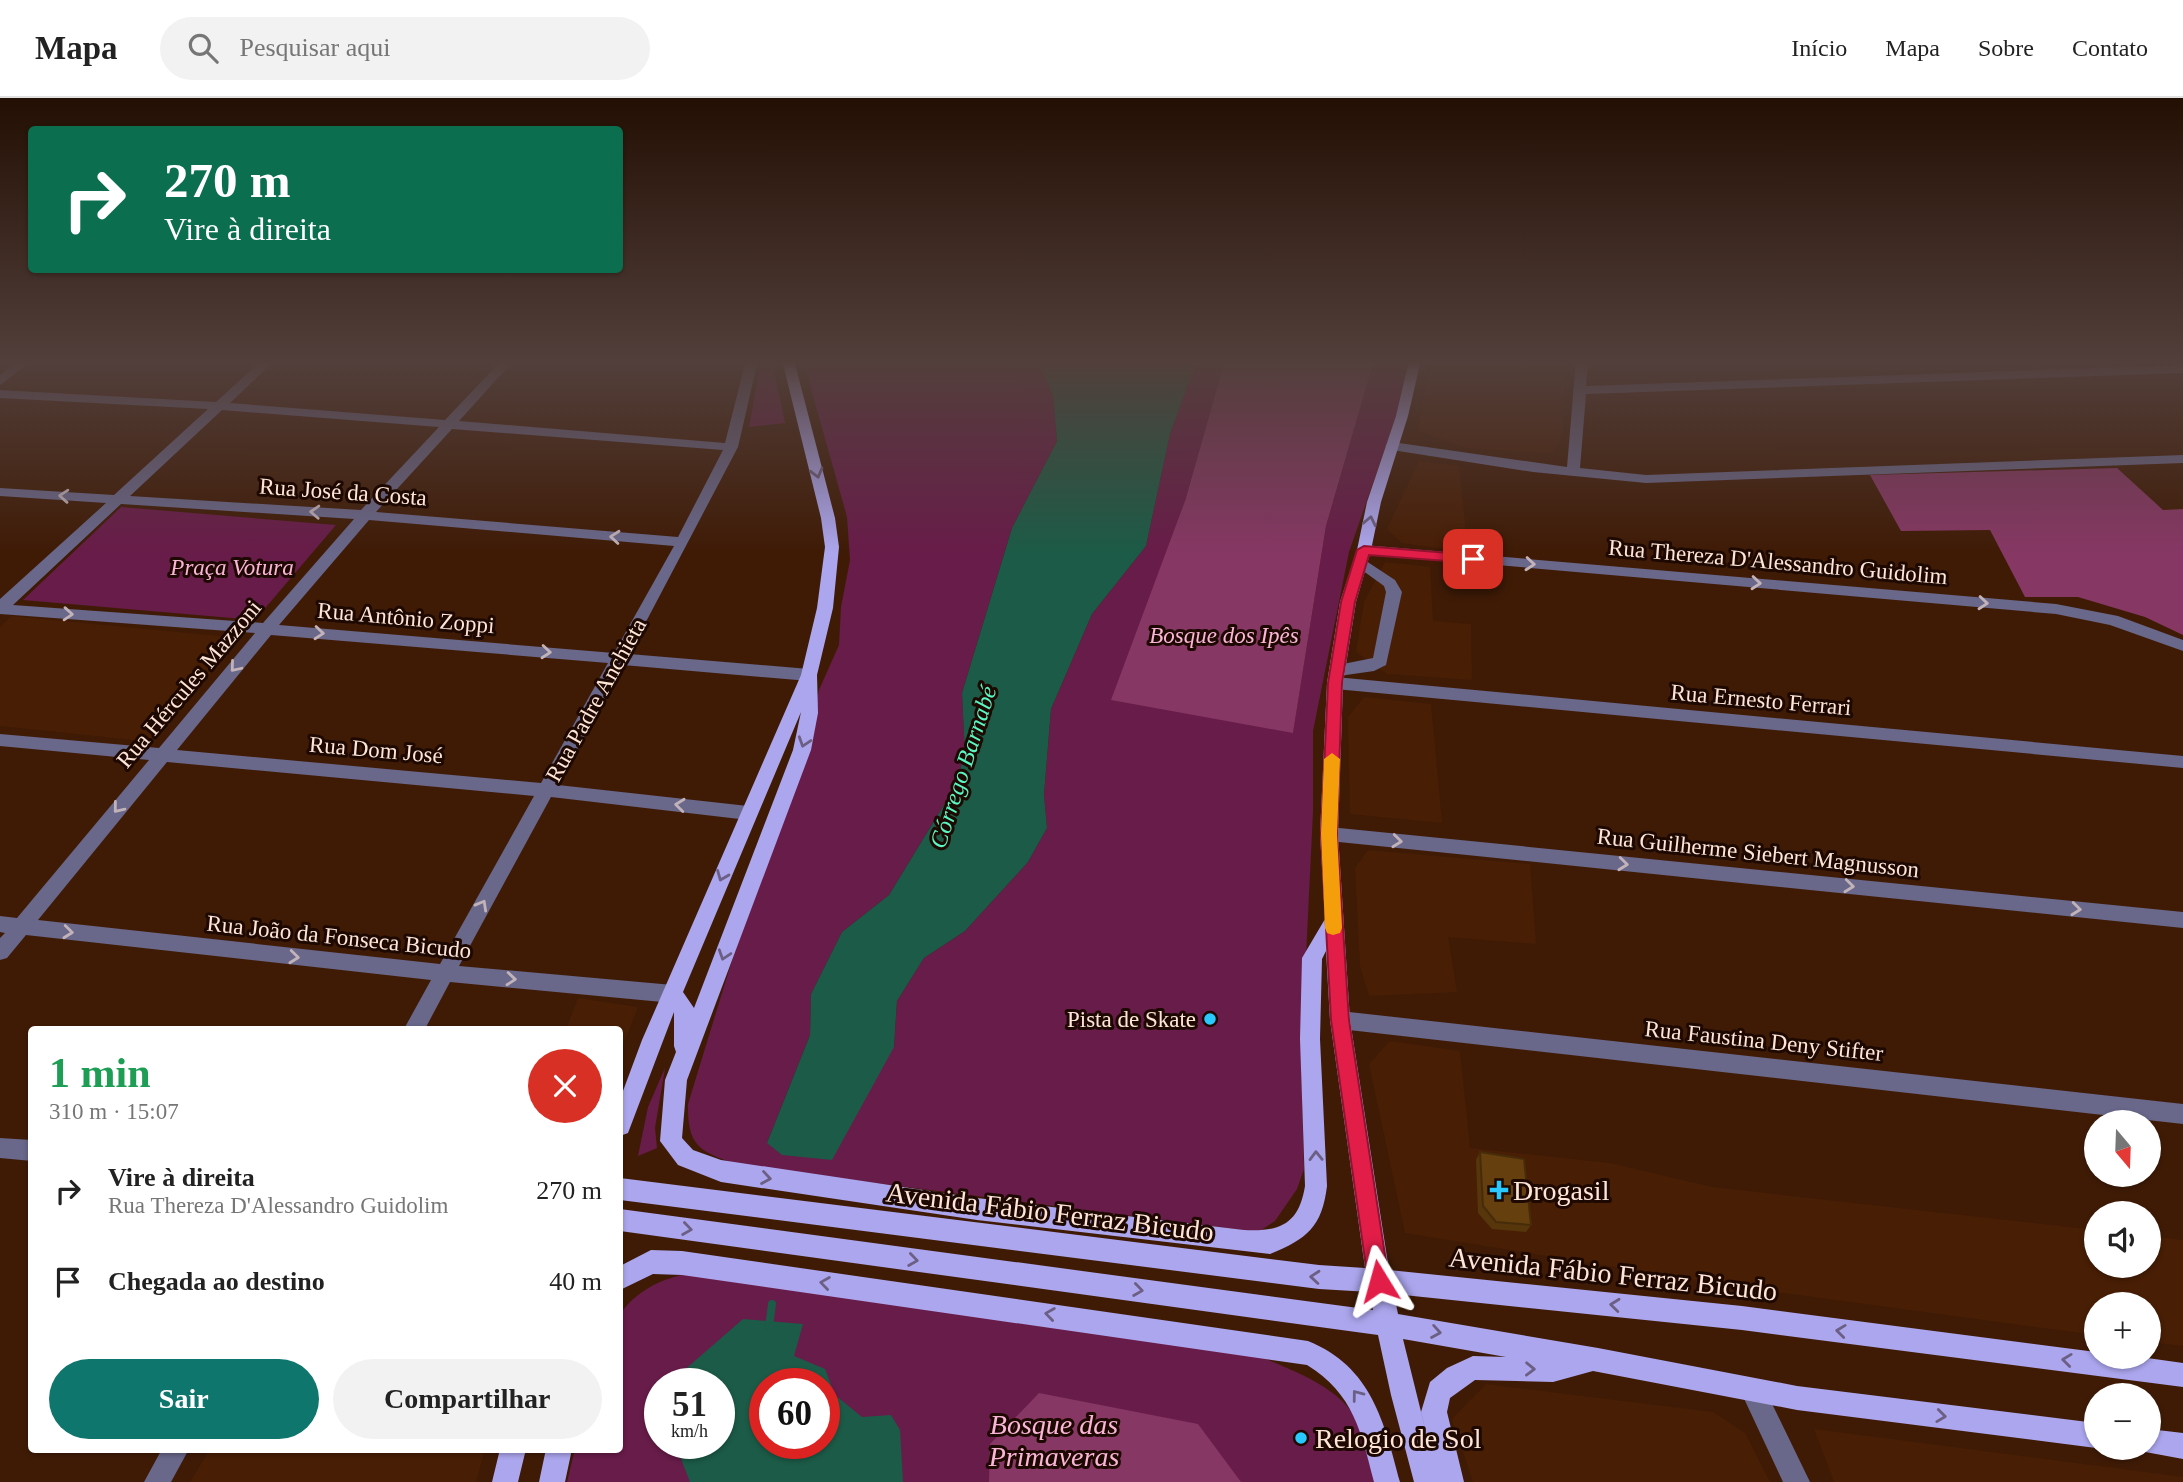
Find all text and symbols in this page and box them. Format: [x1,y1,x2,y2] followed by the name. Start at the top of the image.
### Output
[160,17,650,80] search box
[184,29,222,67] icon: search
[35,30,118,66] text: Mapa
[240,33,390,62] text: Pesquisar aqui
[1791,35,1847,61] text: Início
[1885,35,1940,61] text: Mapa
[1978,35,2034,61] text: Sobre
[2072,35,2148,61] text: Contato
[164,153,291,208] text: 270 m
[49,154,140,245] icon: right
[164,211,331,247] text: Vire à direita
[809,467,823,479] one-way arrow
[258,474,428,510] street label: Rua José da Costa
[58,489,69,504] one-way arrow
[310,505,321,520] one-way arrow
[1362,515,1377,527] one-way arrow
[1443,529,1503,589] pin
[610,530,621,545] one-way arrow
[1607,535,1949,589] street label: Rua Thereza D'Alessandro Guidolim
[1454,540,1492,578] icon: arrive
[169,555,294,580] park label: Praça Votura
[1524,556,1535,571] one-way arrow
[1751,575,1762,590] one-way arrow
[112,595,266,773] street label: Rua Hércules Mazzoni
[1978,595,1989,610] one-way arrow
[316,598,496,638] street label: Rua Antônio Zoppi
[63,606,74,621] one-way arrow
[541,614,651,786] street label: Rua Padre Anchieta
[1149,623,1299,648] park label: Bosque dos Ipês
[314,625,325,640] one-way arrow
[541,644,552,659] one-way arrow
[231,659,243,672] one-way arrow
[1670,680,1852,720] street label: Rua Ernesto Ferrari
[925,681,1002,851] water label: Córrego Barnabé
[308,732,444,768] street label: Rua Dom José
[798,736,812,748] one-way arrow
[674,798,686,813] one-way arrow
[114,800,126,813] one-way arrow
[1596,824,1921,882] street label: Rua Guilherme Siebert Magnusson
[1391,833,1402,848] one-way arrow
[1618,856,1629,871] one-way arrow
[716,869,730,881] one-way arrow
[1844,879,1855,894] one-way arrow
[474,899,487,912] one-way arrow
[2071,901,2082,916] one-way arrow
[206,911,472,963] street label: Rua João da Fonseca Bicudo
[62,924,74,939] one-way arrow
[288,949,300,964] one-way arrow
[717,949,732,961] one-way arrow
[506,972,517,987] one-way arrow
[1067,1007,1196,1032] place label: Pista de Skate
[1202,1011,1218,1027] marker: Pista de Skate
[1644,1016,1885,1066] street label: Rua Faustina Deny Stifter
[528,1049,602,1123] button: close
[49,1050,151,1096] text: 1 min
[49,1099,179,1124] text: 310 m · 15:07
[2084,1110,2161,1186] north arrow
[2084,1110,2161,1460] map controls
[1308,1151,1323,1162] one-way arrow
[108,1163,255,1192] text: Vire à direita
[760,1171,772,1186] one-way arrow
[49,1172,87,1210] icon: right
[1513,1175,1610,1206] place label: Drogasil
[536,1176,602,1205] text: 270 m
[884,1177,1216,1247] street label: Avenida Fábio Ferraz Bicudo
[1491,1182,1507,1198] marker: Drogasil
[108,1193,448,1218] text: Rua Thereza D'Alessandro Guidolim
[2084,1201,2161,1278] button: sound
[681,1222,693,1237] one-way arrow
[1447,1241,1779,1307] street label: Avenida Fábio Ferraz Bicudo
[1342,1244,1416,1318] position arrow
[907,1252,918,1267] one-way arrow
[49,1263,87,1301] icon: arrive
[108,1267,325,1296] text: Chegada ao destino
[549,1267,602,1296] text: 40 m
[1310,1269,1321,1284] one-way arrow
[819,1276,831,1291] one-way arrow
[1132,1282,1144,1297] one-way arrow
[2084,1292,2161,1369] button: +
[1609,1297,1621,1312] one-way arrow
[1044,1307,1056,1322] one-way arrow
[1835,1323,1847,1338] one-way arrow
[1430,1324,1442,1339] one-way arrow
[2061,1353,2073,1368] one-way arrow
[49,1359,319,1439] button: Sair
[333,1359,602,1439] button: Compartilhar
[1525,1361,1535,1377] one-way arrow
[749,1368,840,1459] speed limit sign: 60
[2084,1383,2161,1460] button: −
[672,1385,707,1424] text: 51
[1352,1390,1365,1403] one-way arrow
[988,1409,1119,1472] park label: Bosque das Primaveras
[1935,1409,1947,1424] one-way arrow
[671,1421,708,1441] text: km/h
[1315,1423,1482,1454] place label: Relogio de Sol
[1293,1430,1309,1446] marker: Relogio de Sol

